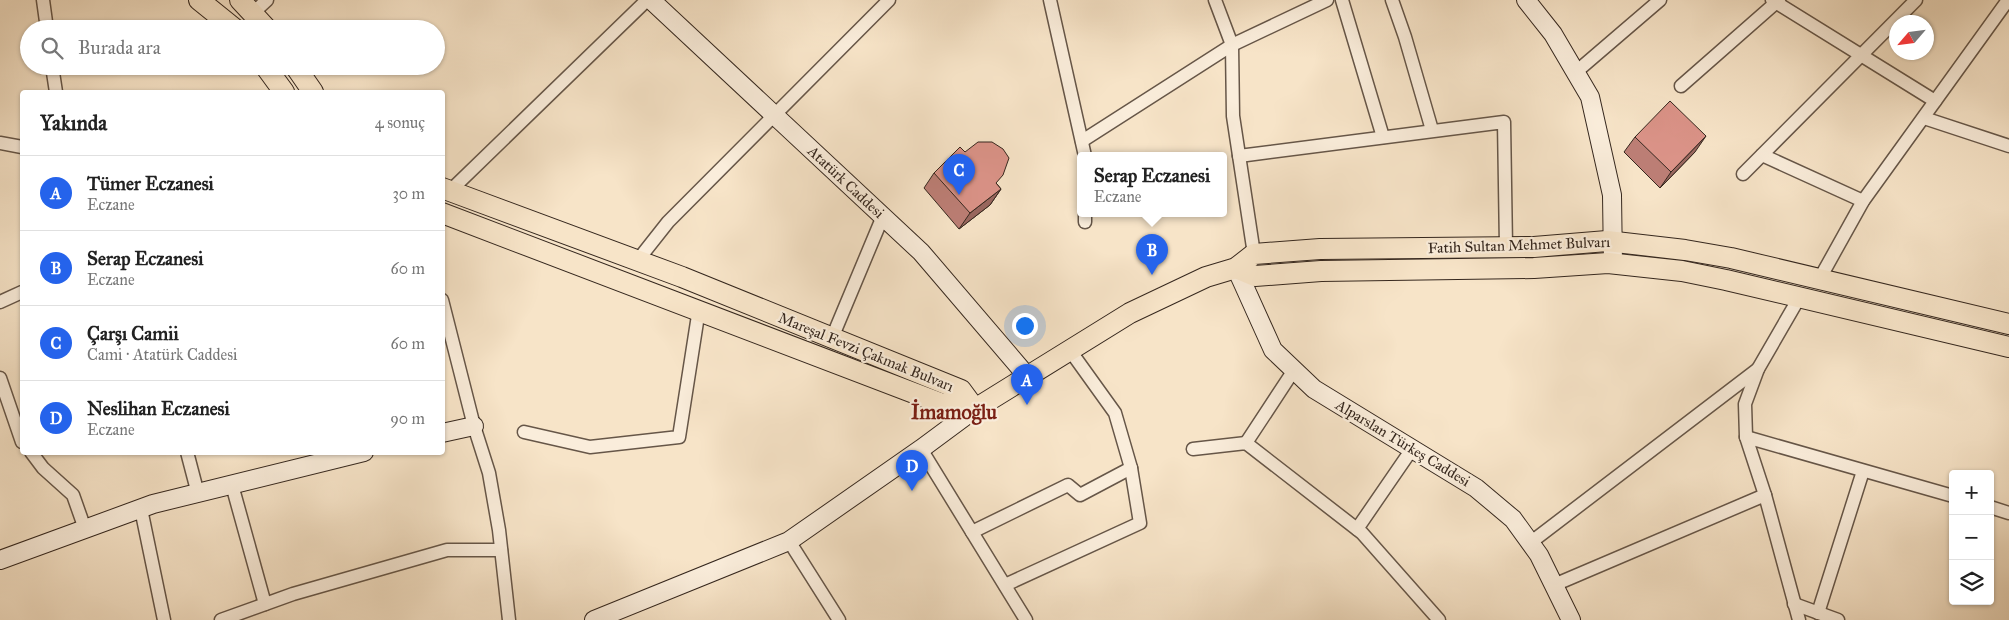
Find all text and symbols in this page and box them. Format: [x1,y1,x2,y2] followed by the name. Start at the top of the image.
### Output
[1889,15,1934,60] north arrow
[20,20,445,75] search box
[38,34,66,62] icon: search
[78,36,161,59] text: Burada ara
[40,110,107,136] text: Yakında
[375,113,425,132] text: 4 sonuç
[803,141,888,222] street label: Atatürk Caddesi
[1077,152,1227,217] popup
[943,154,975,195] pin: C
[1094,164,1210,187] text: Serap Eczanesi
[87,172,214,195] text: Tümer Eczanesi
[51,184,61,203] text: A
[392,184,425,203] text: 30 m
[1094,187,1142,206] text: Eczane
[87,195,135,214] text: Eczane
[1427,233,1611,257] street label: Fatih Sultan Mehmet Bulvarı
[1136,234,1168,275] pin: B
[87,247,203,270] text: Serap Eczanesi
[51,259,61,278] text: B
[391,259,425,278] text: 60 m
[87,270,135,289] text: Eczane
[776,309,956,395] street label: Mareşal Fevzi Çakmak Bulvarı
[1012,313,1038,339] your location
[87,322,179,345] text: Çarşı Camii
[51,334,61,353] text: C
[391,334,425,353] text: 60 m
[87,345,238,364] text: Cami · Atatürk Caddesi
[1011,364,1043,405] pin: A
[1332,395,1474,490] street label: Alparslan Türkeş Caddesi
[87,397,230,420] text: Neslihan Eczanesi
[911,398,997,425] district label: İmamoğlu
[50,409,62,428] text: D
[390,409,425,428] text: 90 m
[87,420,135,439] text: Eczane
[896,450,928,491] pin: D
[1949,470,1994,605] map controls
[1949,470,1994,515] button: +
[1949,515,1994,560] button: −
[1949,560,1994,605] button: layers

